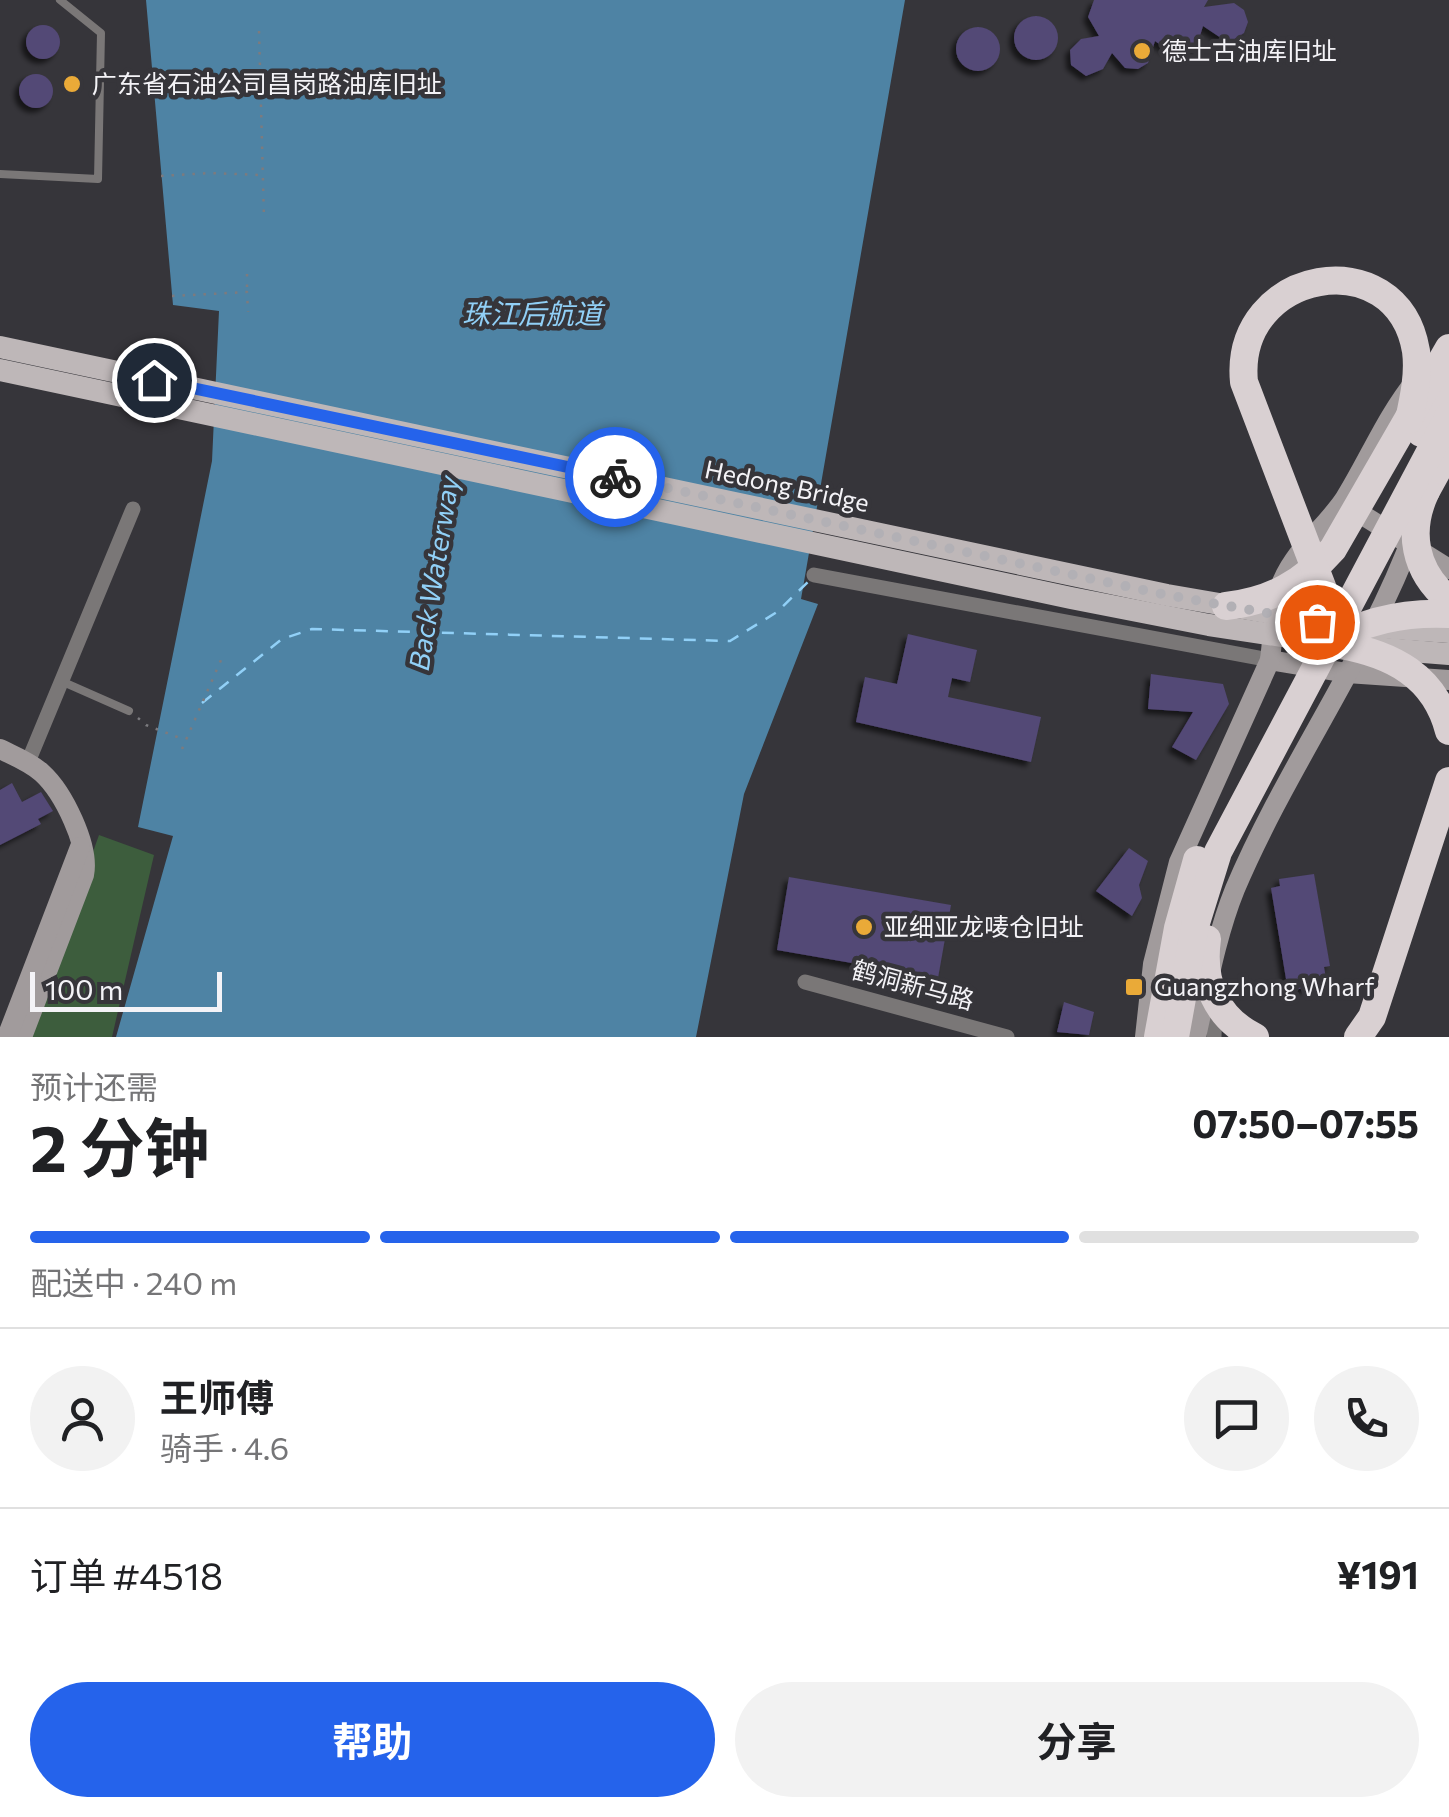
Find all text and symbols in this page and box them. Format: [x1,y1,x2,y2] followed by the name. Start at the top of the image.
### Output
[1162,35,1337,65] place label: 德士古油库旧址
[1131,40,1153,62] marker: 德士古油库旧址
[92,68,442,98] place label: 广东省石油公司昌岗路油库旧址
[61,73,83,95] marker: 广东省石油公司昌岗路油库旧址
[462,296,606,330] water label: 珠江后航道
[112,338,197,423] pin
[127,353,182,408] icon: home
[565,427,665,527] courier
[588,450,643,505] icon: bike
[702,453,872,517] street label: Hedong Bridge
[401,472,465,673] water label: Back Waterway
[1275,580,1360,665] pin
[1290,595,1345,650] icon: bag
[884,911,1084,941] place label: 亚细亚龙唛仓旧址
[853,916,875,938] marker: 亚细亚龙唛仓旧址
[849,953,978,1015] street label: 鹤洞新马路
[30,967,222,1011] scale bar
[1154,971,1374,1001] place label: Guangzhong Wharf
[45,972,123,1006] text: 100 m
[1123,976,1145,998] marker: Guangzhong Wharf
[30,1066,158,1106] text: 预计还需
[1192,1099,1419,1146] text: 07:50–07:55
[30,1106,209,1185] text: 2 分钟
[30,1262,237,1302] text: 配送中 · 240 m
[30,1366,135,1471] button: person
[1184,1366,1289,1471] button: chat
[1314,1366,1419,1471] button: phone
[160,1373,274,1420] text: 王师傅
[160,1427,289,1467] text: 骑手 · 4.6
[1337,1550,1419,1597] text: ¥191
[30,1551,223,1598] text: 订单 #4518
[30,1682,715,1797] button: 帮助
[735,1682,1419,1797] button: 分享

